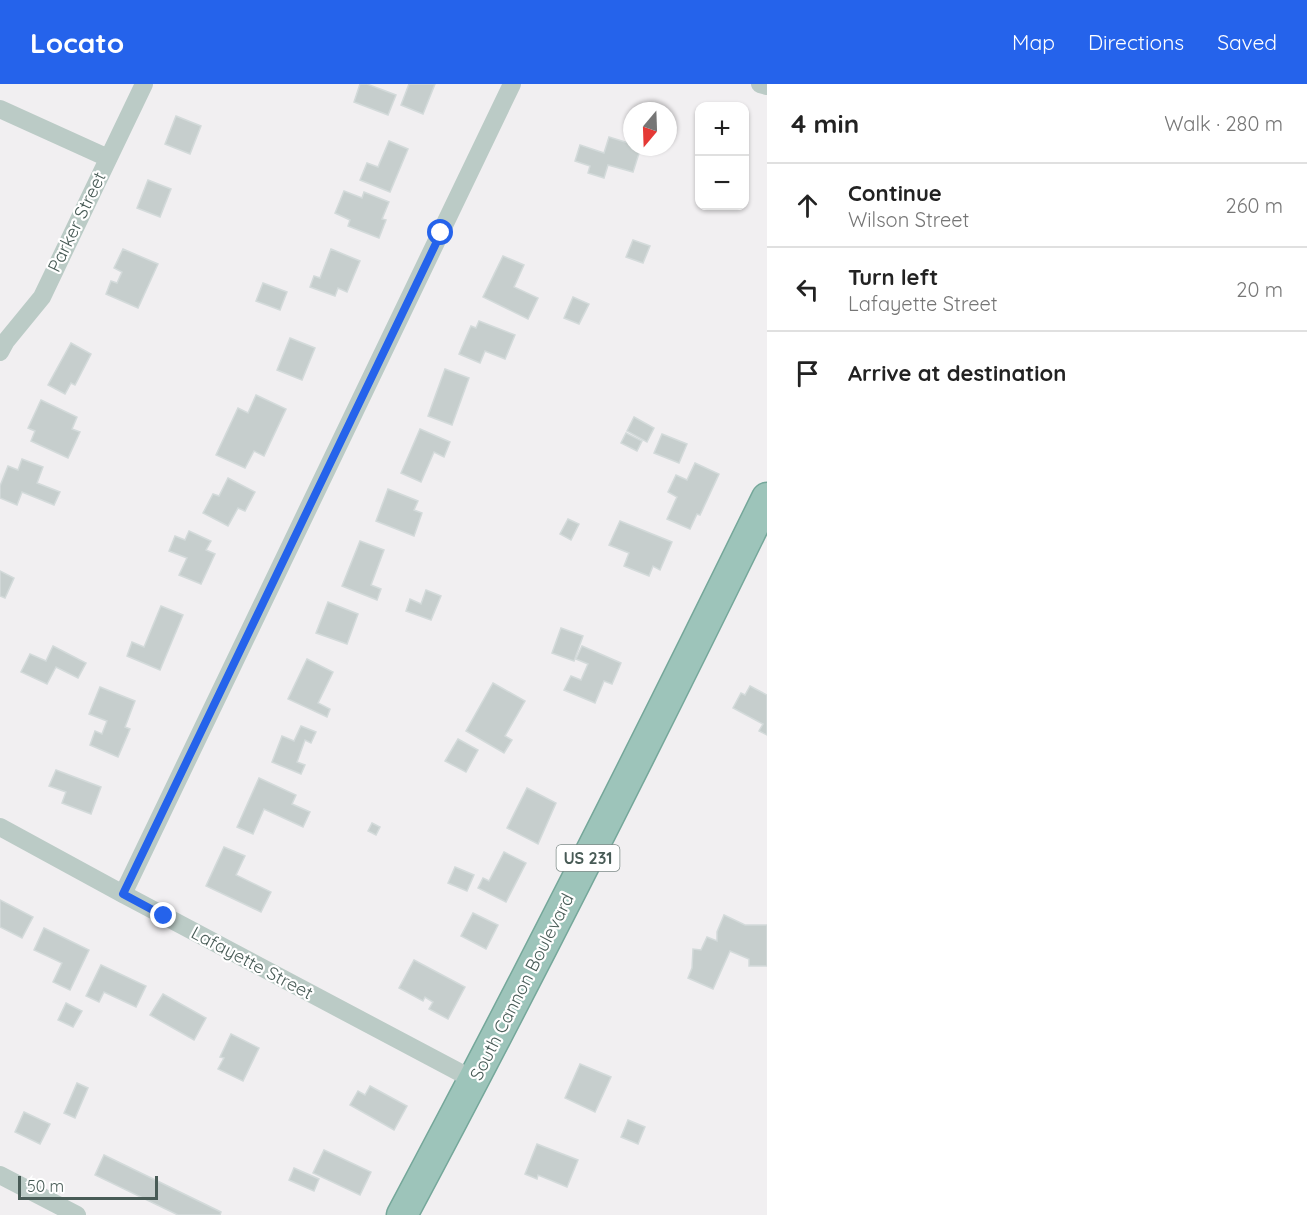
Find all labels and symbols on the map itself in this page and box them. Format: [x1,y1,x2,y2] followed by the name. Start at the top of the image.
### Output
[623,102,677,156] north arrow
[42,168,111,276] street label: Parker Street
[427,219,453,245] route start
[556,845,620,871] road number: US 231
[464,889,579,1084] street label: South Cannon Boulevard
[150,902,176,928] route end
[187,921,317,1004] street label: Lafayette Street
[18,1173,158,1200] scale bar

